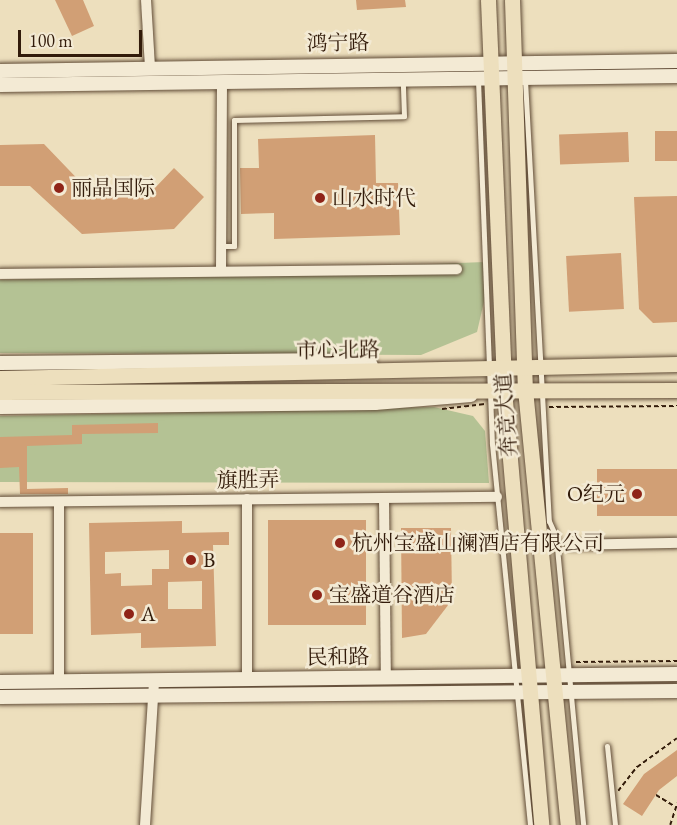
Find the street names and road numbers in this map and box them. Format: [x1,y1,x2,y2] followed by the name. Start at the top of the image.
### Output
[306,30,370,56] street label: 鸿宁路
[296,337,380,363] street label: 市心北路
[491,372,521,458] street label: 奔竞大道
[216,467,280,493] street label: 旗胜弄
[306,644,370,670] street label: 民和路

